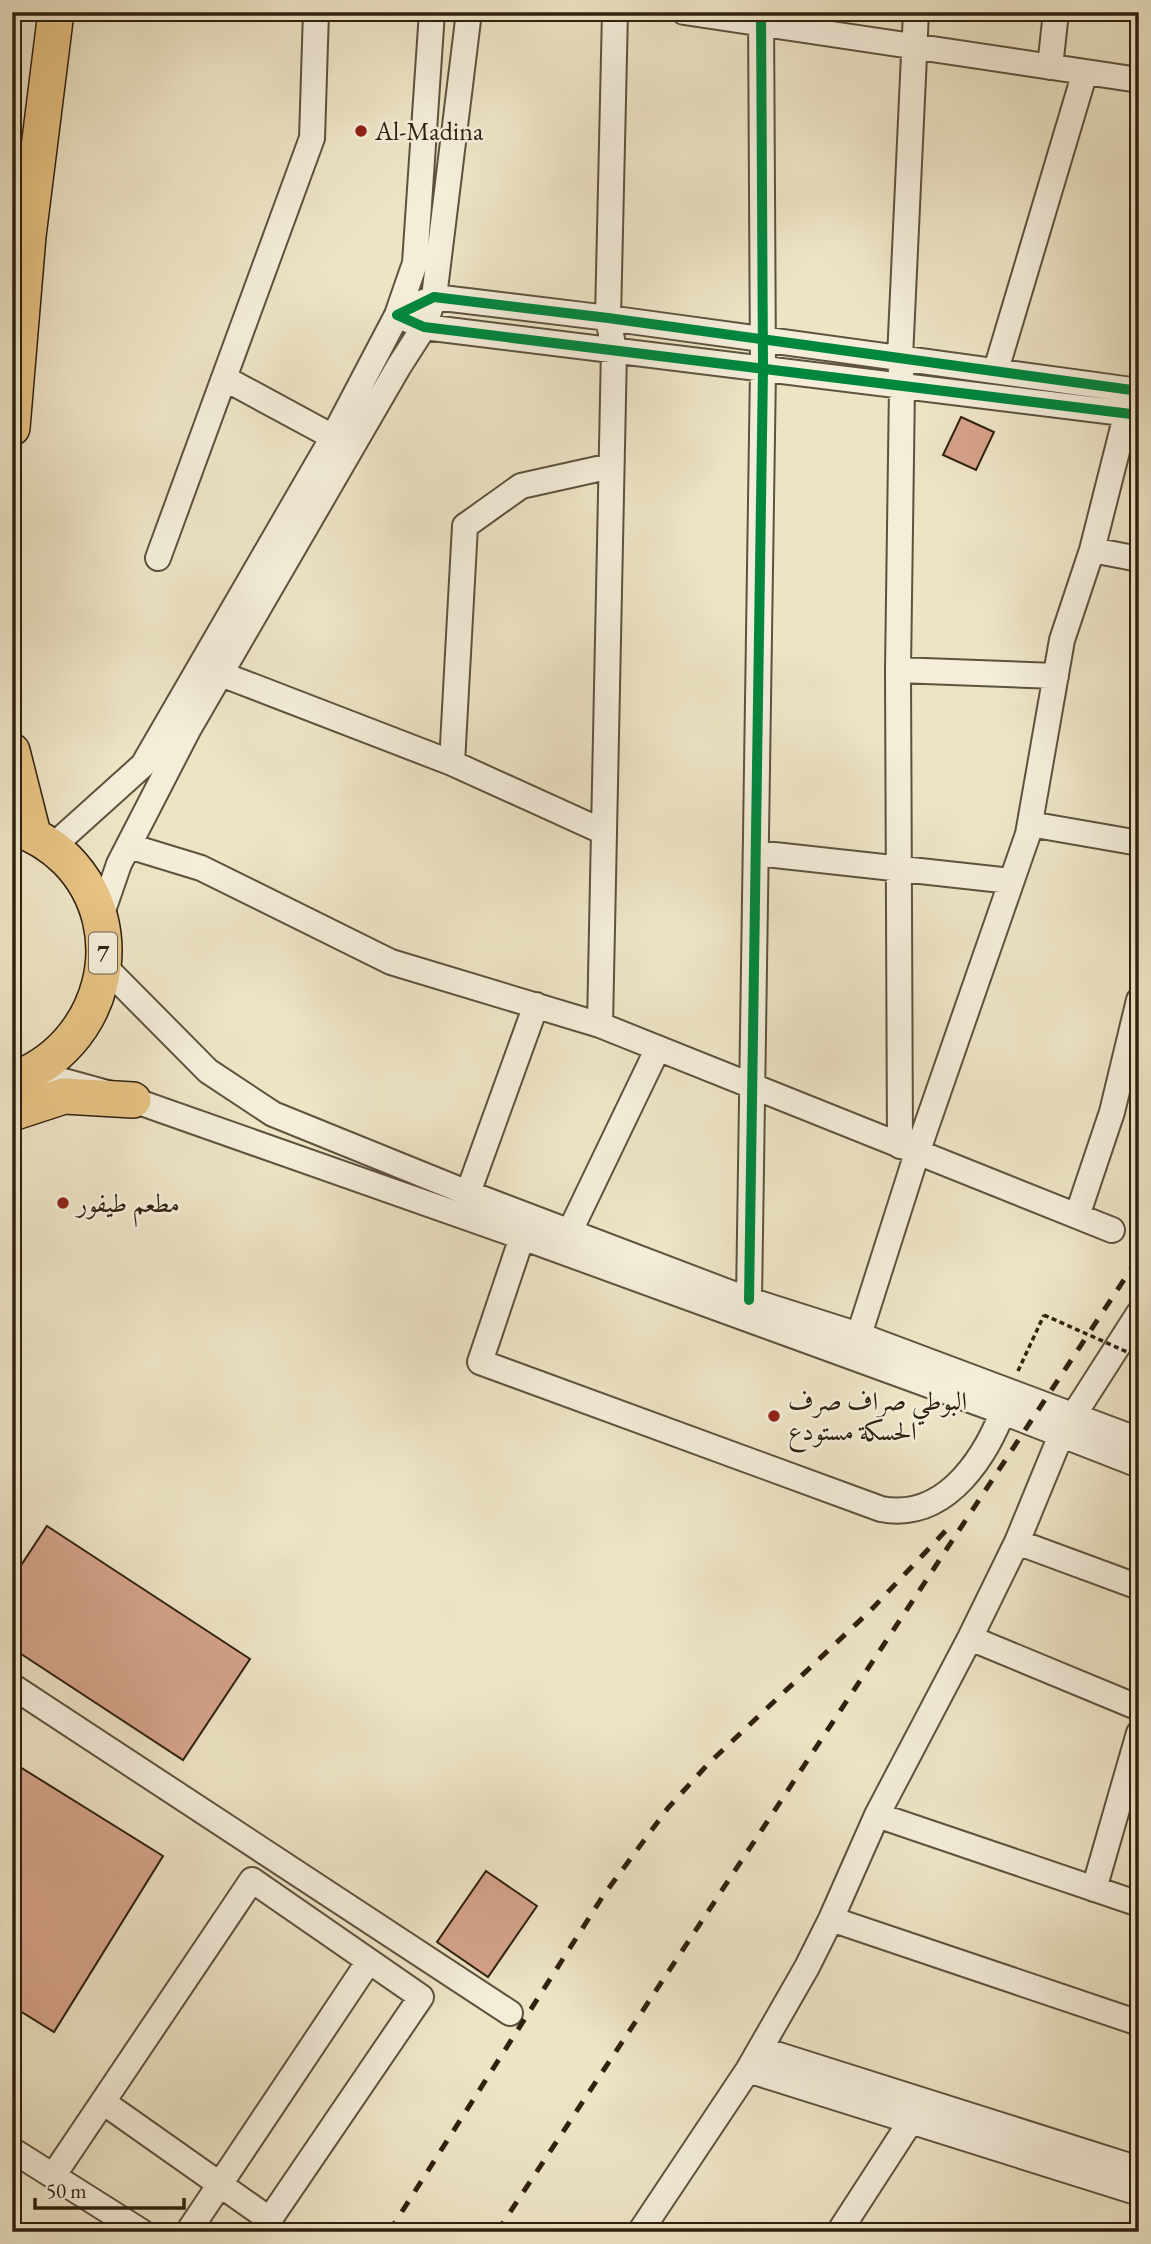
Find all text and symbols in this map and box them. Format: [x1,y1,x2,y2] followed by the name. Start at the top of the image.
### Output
[374,114,484,148] place label: Al-Madina
[353,123,369,139] marker: Al-Madina
[89,932,117,973] road number: 7
[74,1186,180,1228] place label: مطعم طيفور
[55,1195,71,1211] marker: مطعم طيفور
[788,1384,967,1453] place label: البوطي صراف صرف الحسكة مستودع
[766,1408,782,1424] marker: البوطي صراف صرف الحسكة مستودع
[35,2167,184,2211] scale bar
[46,2177,87,2204] text: 50 m

